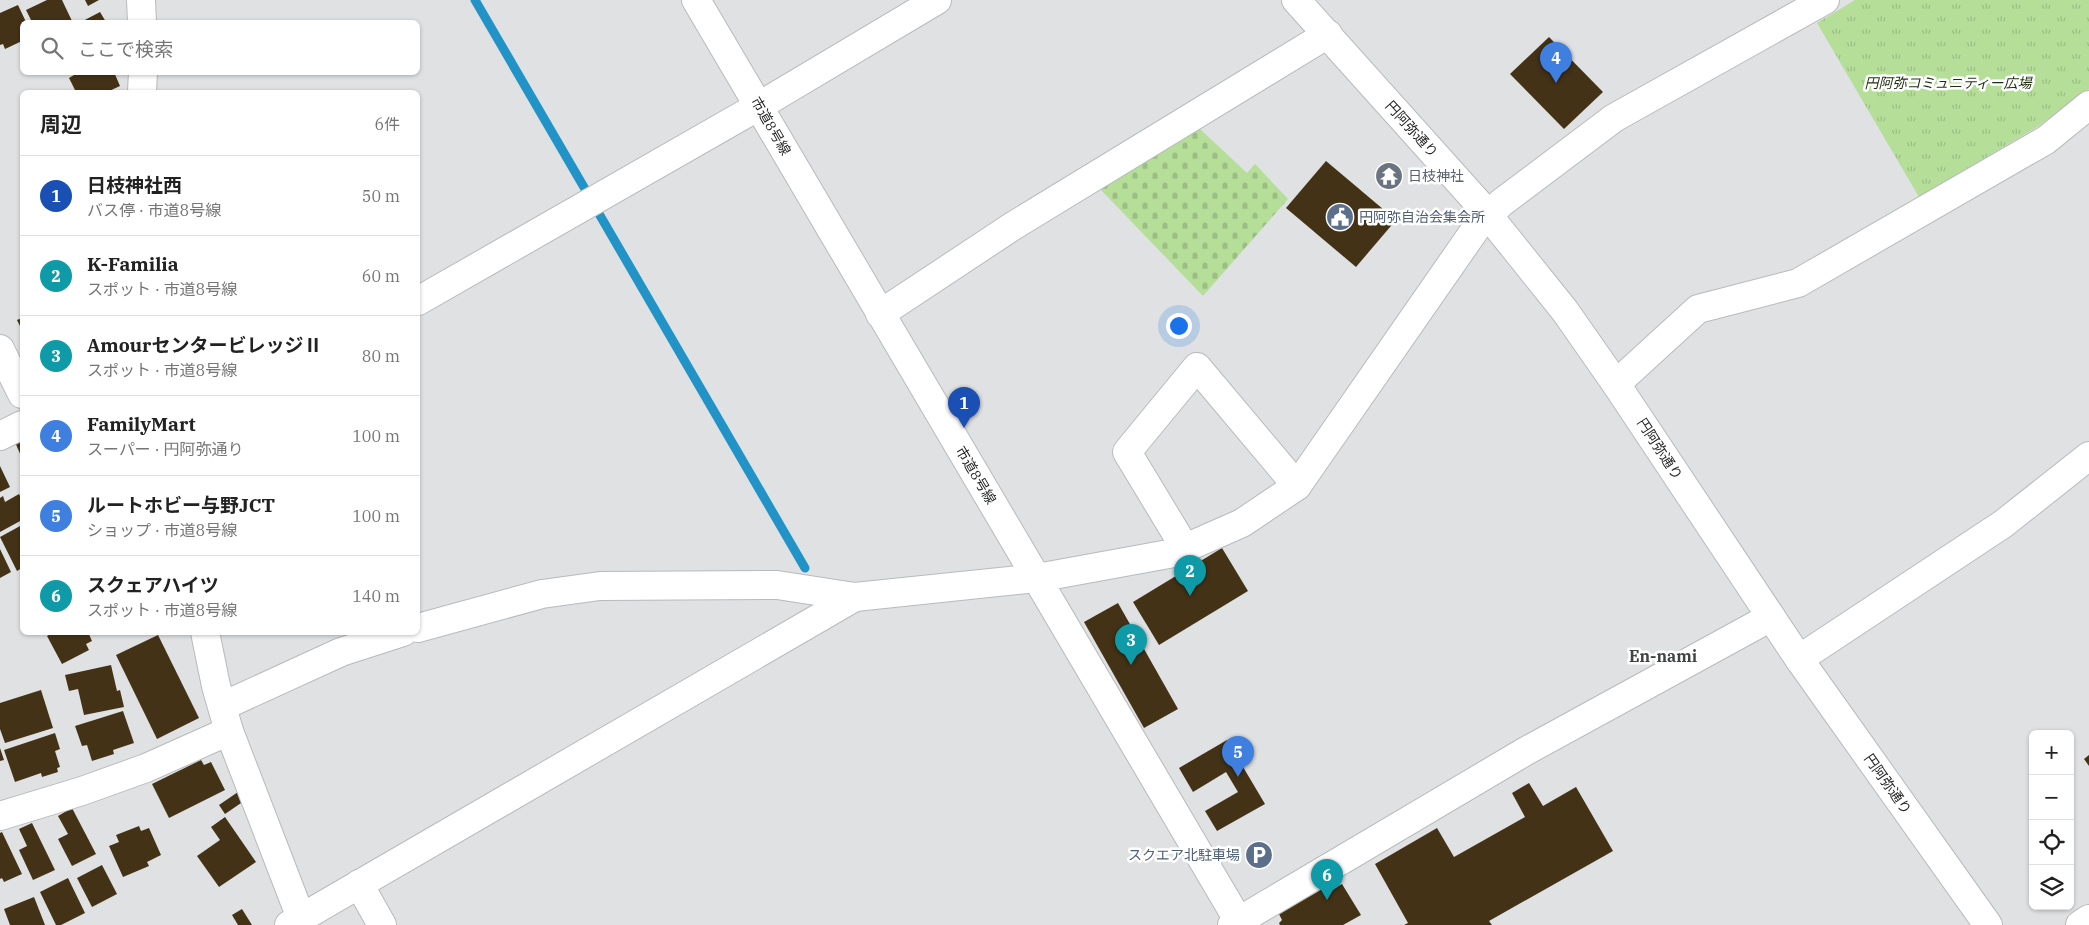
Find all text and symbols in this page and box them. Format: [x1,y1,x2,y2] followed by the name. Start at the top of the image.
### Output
[20,20,420,75] search box
[38,34,66,62] icon: search
[78,37,173,61] text: ここで検索
[1540,42,1572,83] pin: 4
[1864,74,2034,92] park label: 円阿弥コミュニティー広場
[747,94,795,158] street label: 市道8号線
[1382,97,1442,161] street label: 円阿弥通り
[40,110,82,138] text: 周辺
[374,114,400,134] text: 6件
[1374,161,1404,191] temple icon: 日枝神社
[1408,167,1464,185] place label: 日枝神社
[87,173,182,197] text: 日枝神社西
[51,186,61,206] text: 1
[362,186,400,206] text: 50 m
[87,200,221,220] text: バス停 · 市道8号線
[1325,202,1355,232] public building icon: 円阿弥自治会集会所
[1359,208,1485,226] place label: 円阿弥自治会集会所
[87,252,179,276] text: K-Familia
[51,266,61,286] text: 2
[362,266,400,286] text: 60 m
[87,279,237,299] text: スポット · 市道8号線
[1166,313,1192,339] your location
[87,333,322,357] text: AmourセンタービレッジⅡ
[51,346,61,366] text: 3
[362,346,400,366] text: 80 m
[87,360,237,380] text: スポット · 市道8号線
[948,387,980,428] pin: 1
[87,412,196,436] text: FamilyMart
[1633,415,1687,483] street label: 円阿弥通り
[51,426,61,446] text: 4
[352,426,400,446] text: 100 m
[87,439,243,459] text: スーパー · 円阿弥通り
[952,443,1000,507] street label: 市道8号線
[87,493,275,517] text: ルートホビー与野JCT
[51,506,61,526] text: 5
[352,506,400,526] text: 100 m
[87,520,237,540] text: ショップ · 市道8号線
[1174,555,1206,596] pin: 2
[87,573,219,597] text: スクェアハイツ
[51,586,61,606] text: 6
[352,586,400,606] text: 140 m
[87,600,237,620] text: スポット · 市道8号線
[1115,624,1147,665] pin: 3
[1629,646,1697,666] district label: En-nami
[2029,730,2074,910] map controls
[2029,730,2074,775] button: +
[1222,736,1254,777] pin: 5
[1861,750,1915,818] street label: 円阿弥通り
[2029,775,2074,820] button: −
[2029,820,2074,865] button: locate
[1244,840,1274,870] parking icon: スクエア北駐車場
[1128,846,1240,864] place label: スクエア北駐車場
[1311,859,1343,900] pin: 6
[2029,865,2074,910] button: layers

